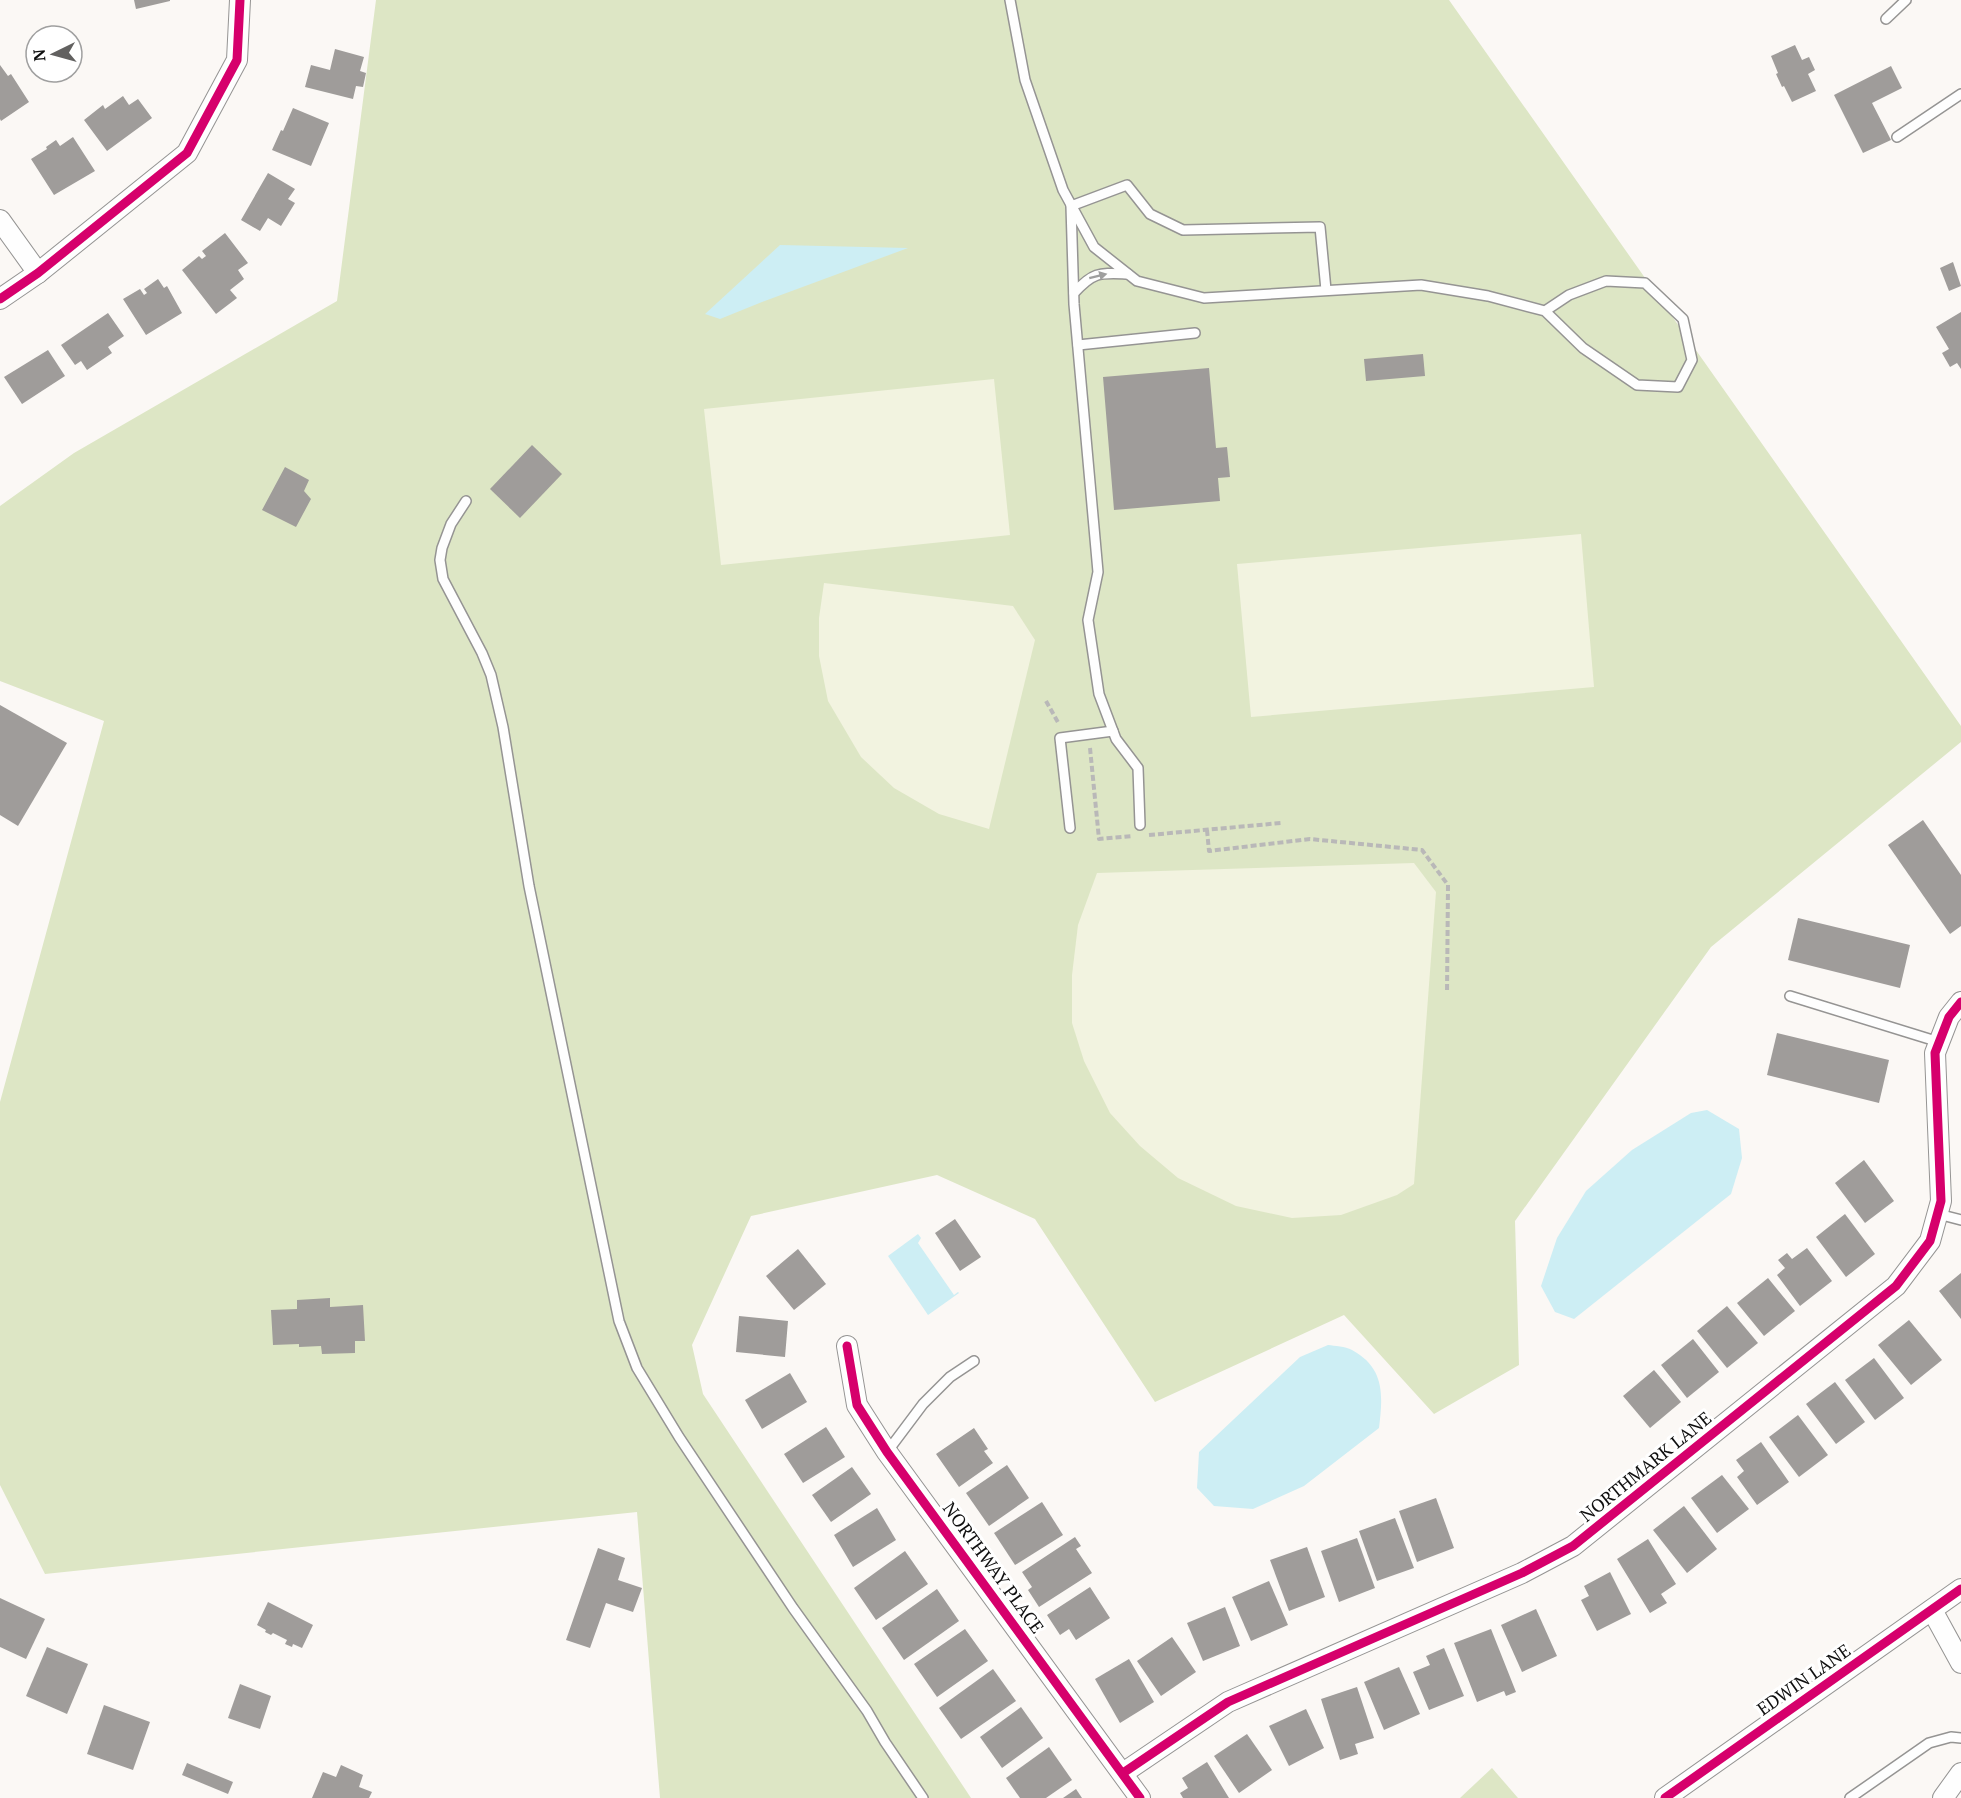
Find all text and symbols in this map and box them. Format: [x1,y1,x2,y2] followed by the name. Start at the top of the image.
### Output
[24,24,84,84] north arrow
[28,48,51,62] text: N
[1089,270,1107,280] one-way arrow
[1575,1406,1716,1527] street label: NORTHMARK LANE
[938,1497,1050,1638] street label: NORTHWAY PLACE
[1752,1638,1855,1720] street label: EDWIN LANE

